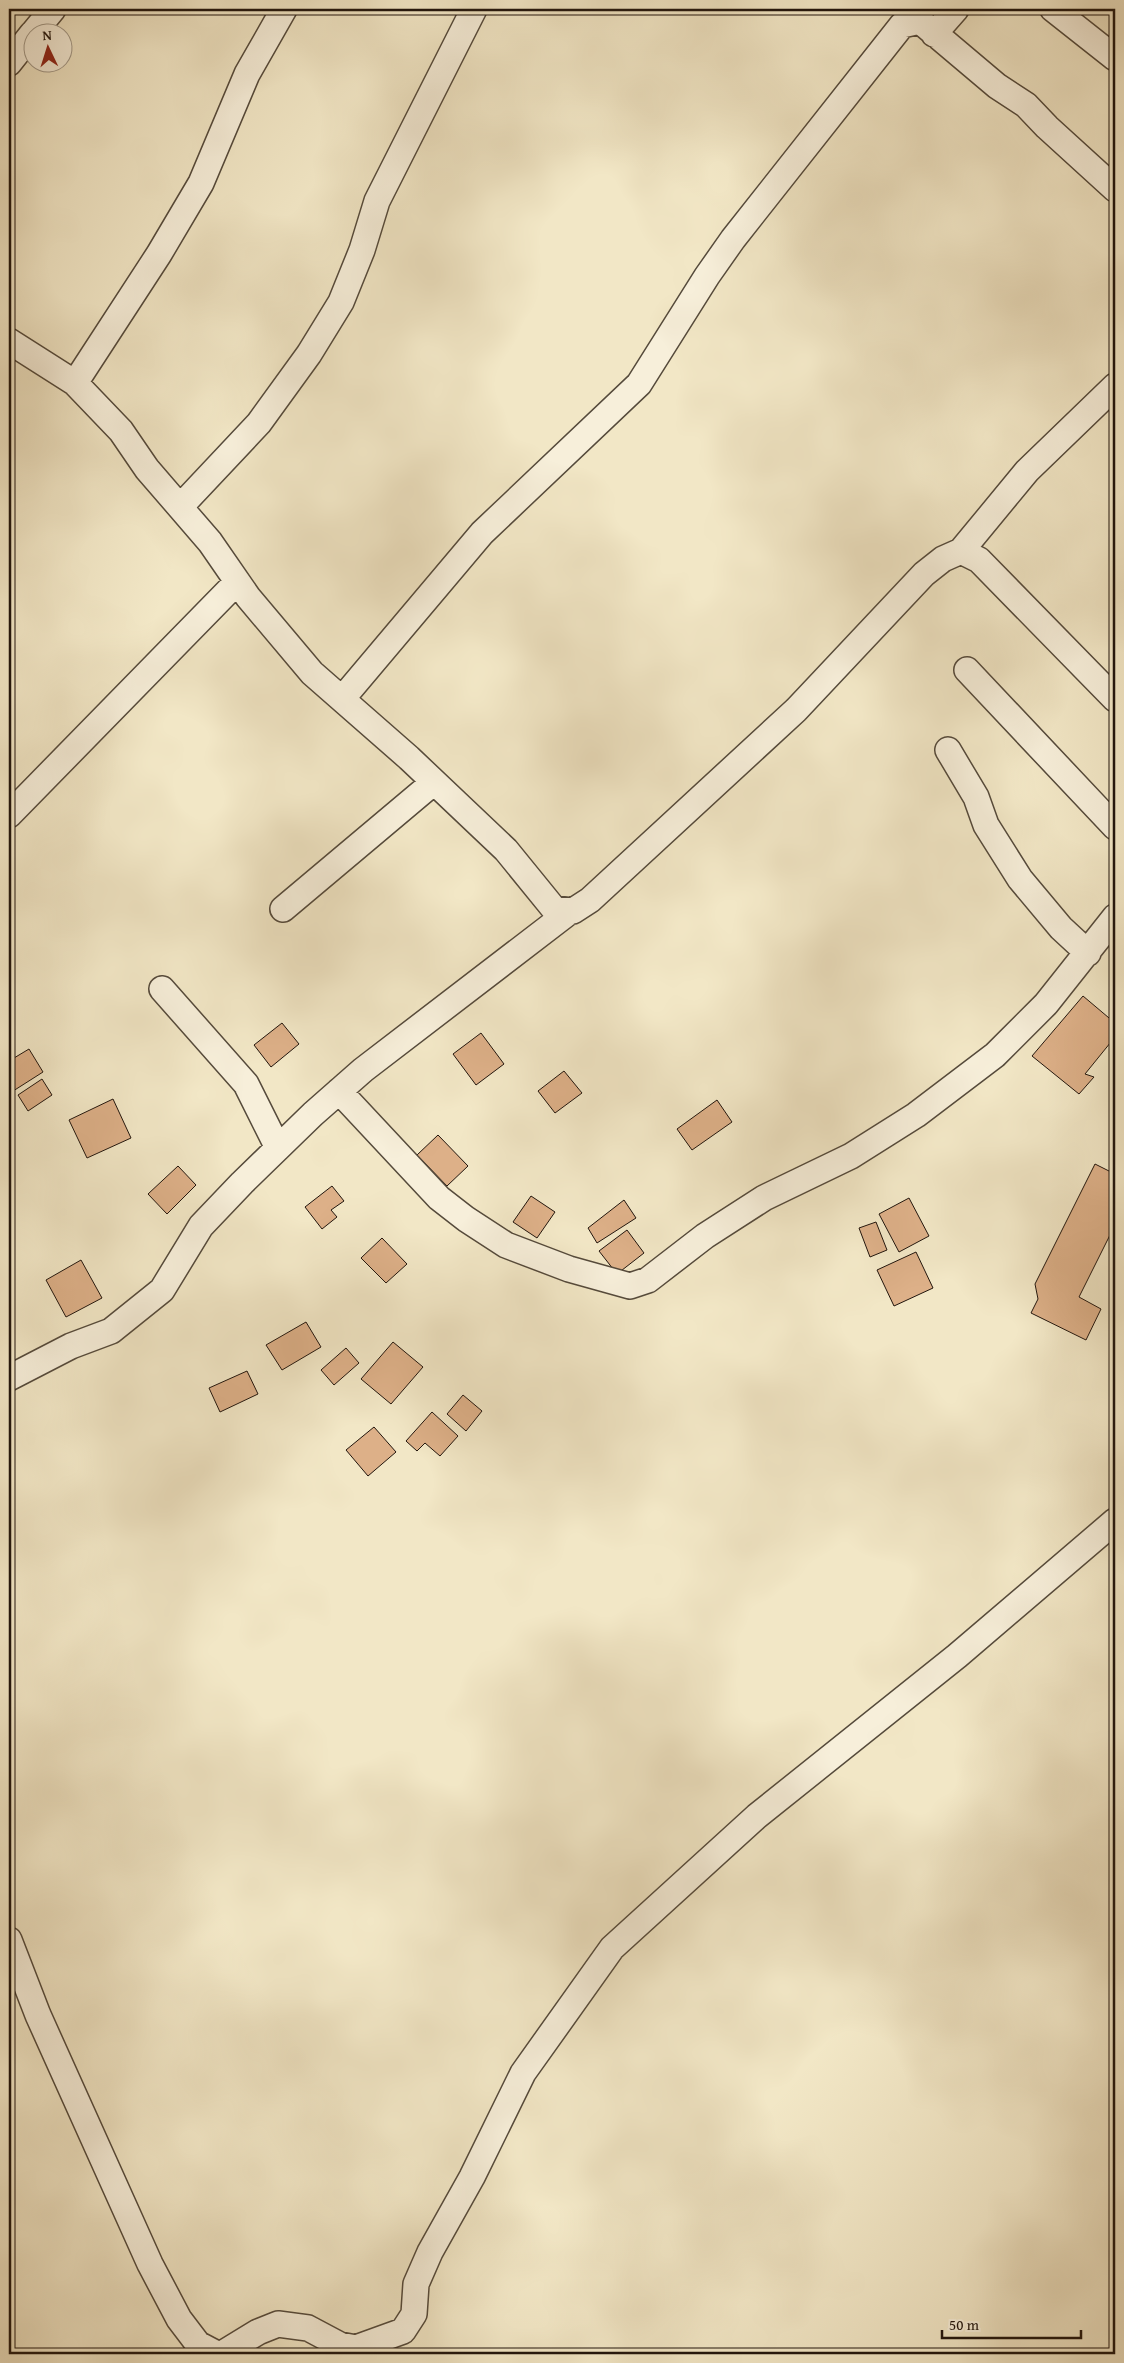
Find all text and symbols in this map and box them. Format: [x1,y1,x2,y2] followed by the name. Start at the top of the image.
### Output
[22,22,72,72] north arrow
[42,25,53,45] text: N
[942,2308,1080,2340] scale bar
[949,2314,980,2335] text: 50 m

